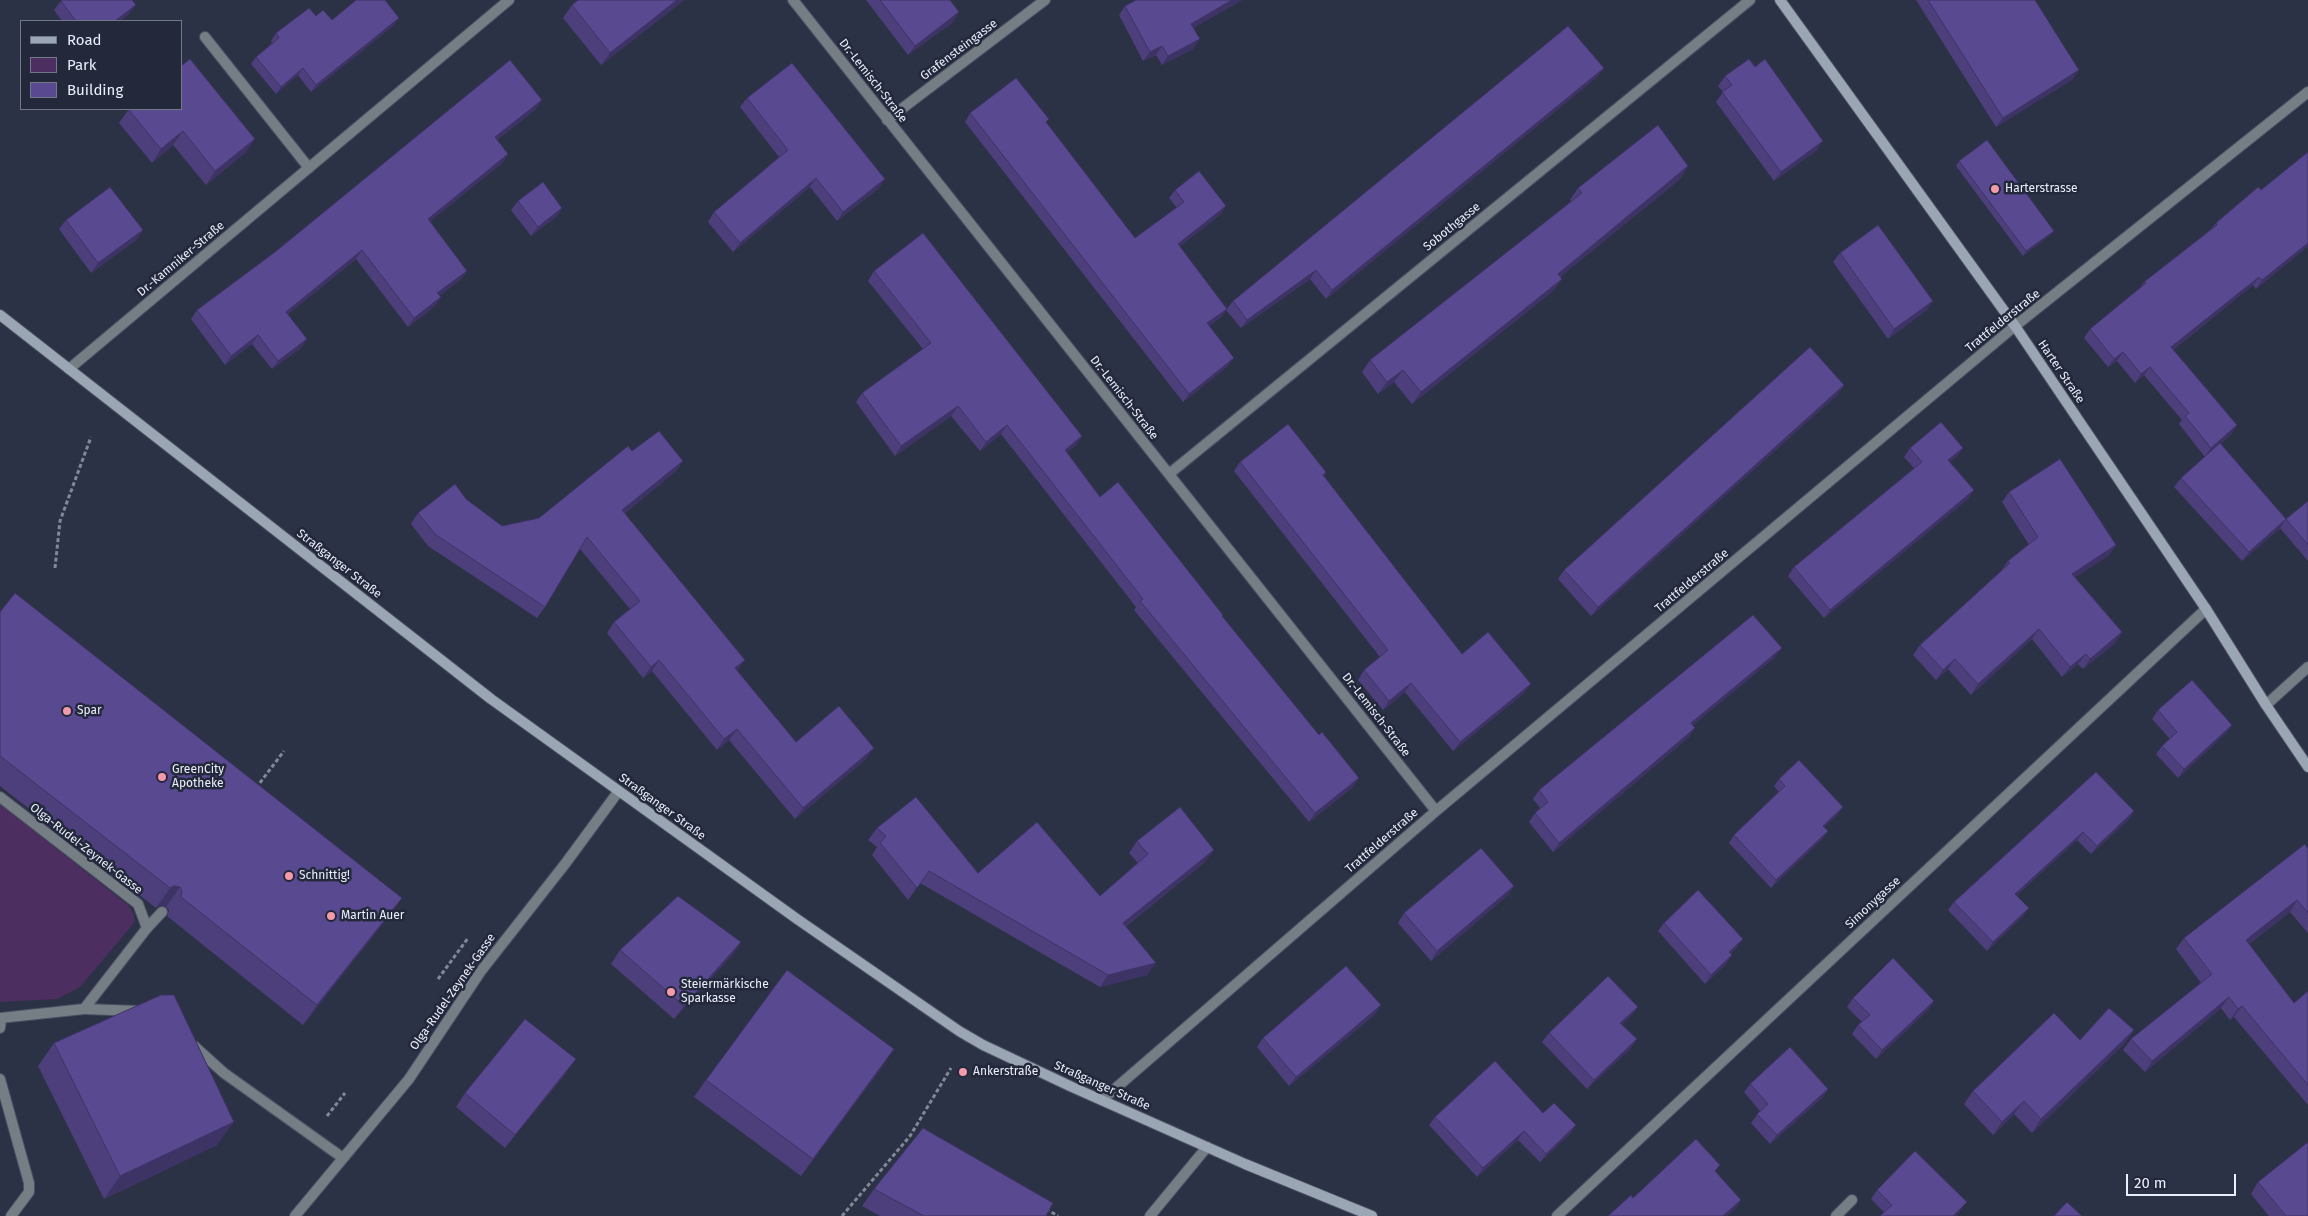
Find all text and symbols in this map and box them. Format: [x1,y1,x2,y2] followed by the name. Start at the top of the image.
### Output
[918,16,1000,84] street label: Grafensteingasse
[20,20,182,110] legend
[67,31,102,49] text: Road
[836,36,910,126] street label: Dr.-Lemisch-Straße
[67,56,97,74] text: Park
[67,81,123,99] text: Building
[2005,182,2078,196] place label: Harterstrasse
[1989,183,2001,195] marker: Harterstrasse
[1421,200,1483,254] street label: Sobothgasse
[135,218,227,300] street label: Dr.-Kamniker-Straße
[1963,287,2043,355] street label: Trattfelderstraße
[2035,338,2087,406] street label: Harter Straße
[1087,353,1161,443] street label: Dr.-Lemisch-Straße
[294,526,384,602] street label: Straßganger Straße
[1652,546,1732,616] street label: Trattfelderstraße
[1339,670,1413,760] street label: Dr.-Lemisch-Straße
[77,704,102,718] place label: Spar
[61,705,73,717] marker: Spar
[172,763,224,791] place label: GreenCity Apotheke
[156,771,168,783] marker: GreenCity Apotheke
[616,771,708,843] street label: Straßganger Straße
[27,801,145,897] street label: Olga-Rudel-Zeynek-Gasse
[1343,806,1421,876] street label: Trattfelderstraße
[299,869,350,883] place label: Schnittig!
[283,870,295,882] marker: Schnittig!
[1842,874,1904,932] street label: Simonygasse
[341,909,404,923] place label: Martin Auer
[325,910,337,922] marker: Martin Auer
[407,931,499,1053] street label: Olga-Rudel-Zeynek-Gasse
[681,978,769,1006] place label: Steiermärkische Sparkasse
[665,986,677,998] marker: Steiermärkische Sparkasse
[1052,1058,1152,1114] street label: Straßganger Straße
[973,1065,1038,1079] place label: Ankerstraße
[957,1066,969,1078] marker: Ankerstraße
[2128,1164,2238,1196] scale bar
[2134,1174,2167,1192] text: 20 m

